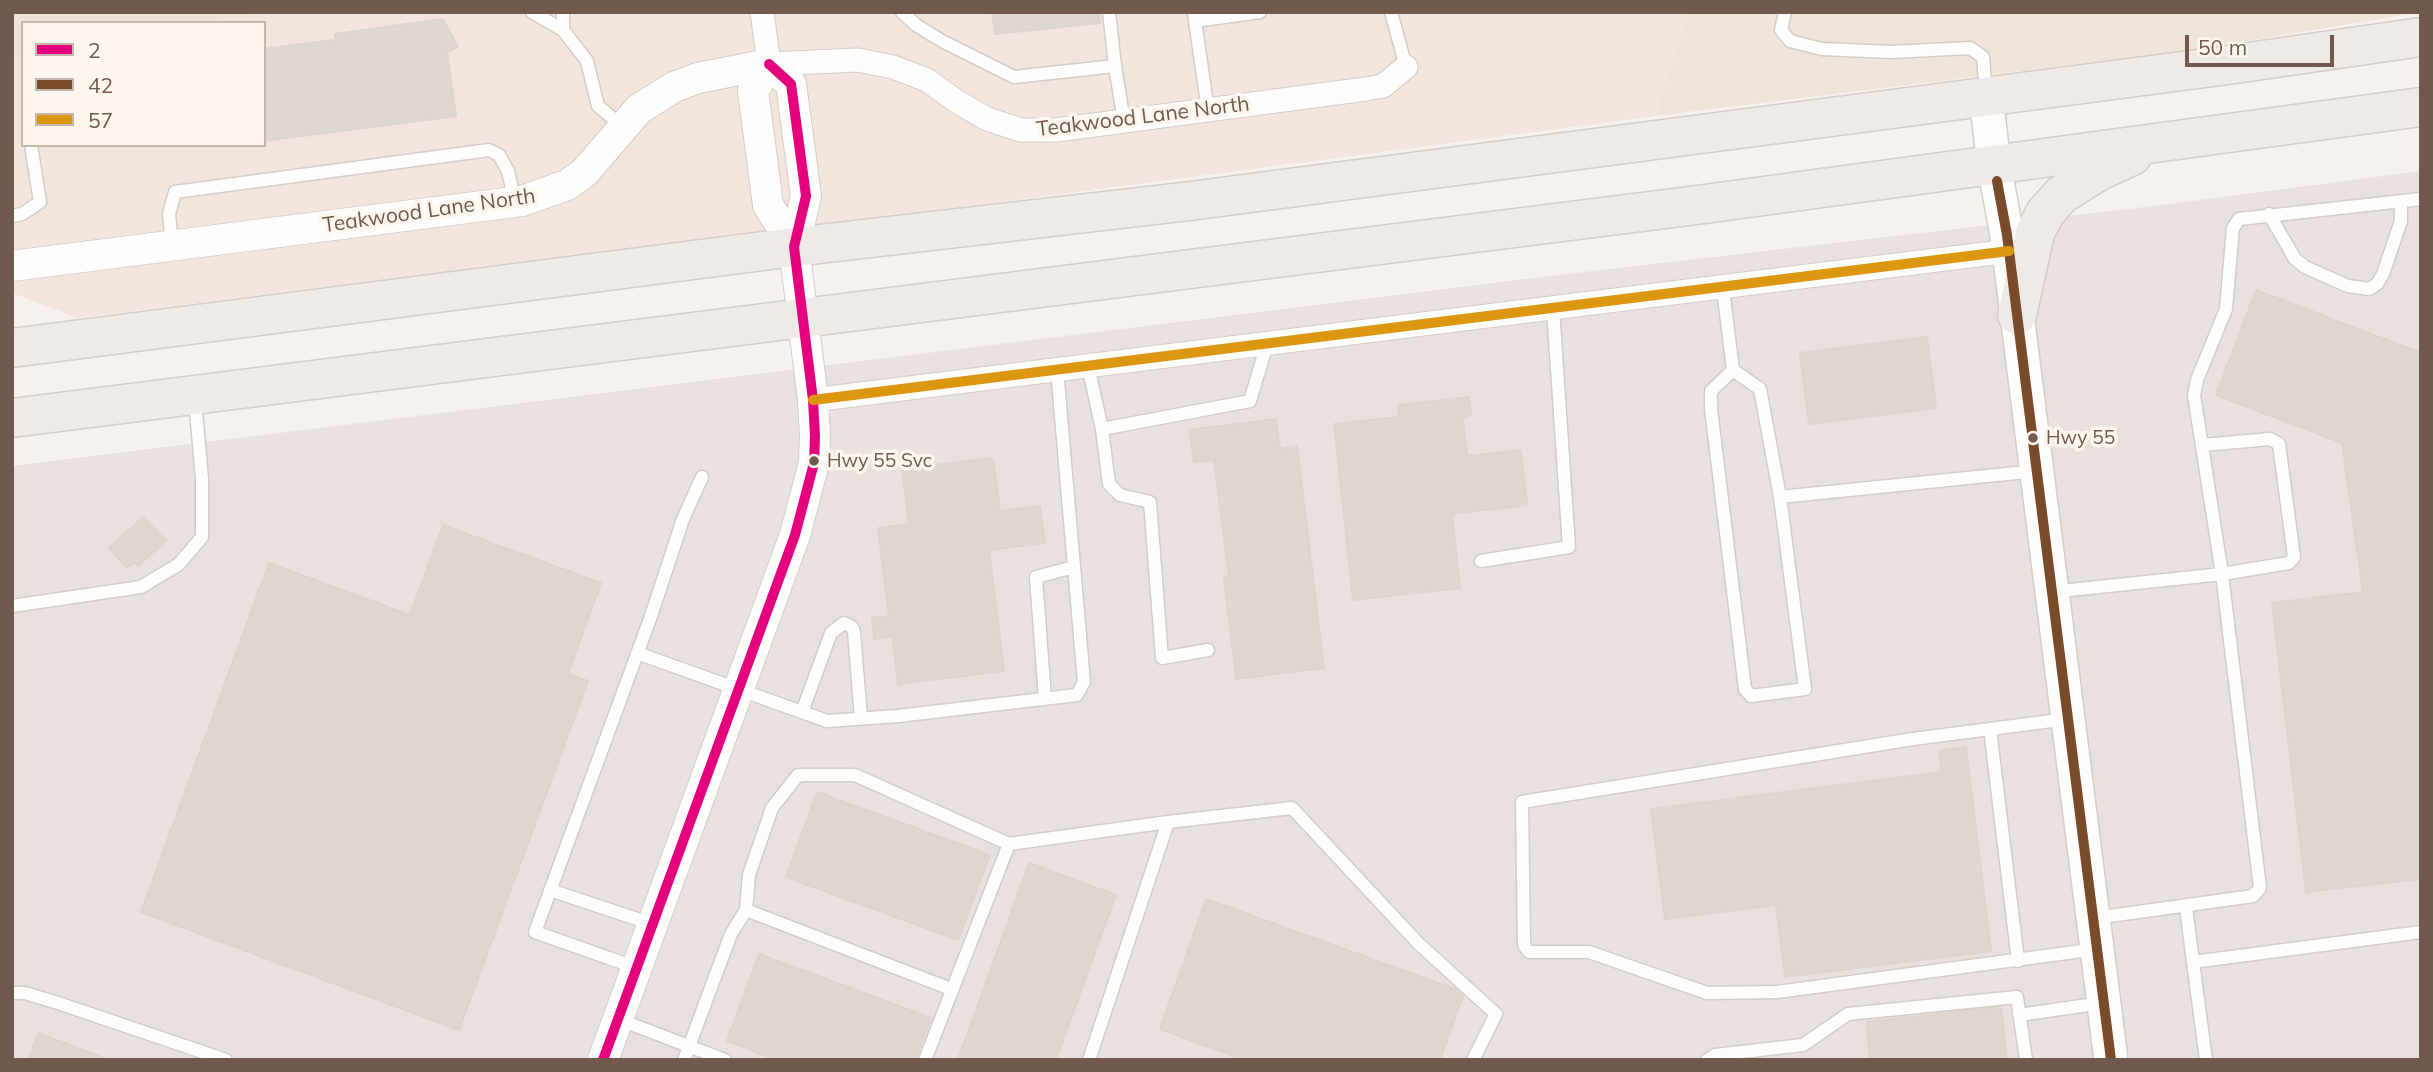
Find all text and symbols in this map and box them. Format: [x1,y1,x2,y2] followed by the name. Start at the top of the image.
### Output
[21,21,266,147] legend
[2188,21,2337,65] scale bar
[2198,34,2247,60] text: 50 m
[88,37,101,63] text: 2
[88,72,113,98] text: 42
[1035,91,1251,143] street label: Teakwood Lane North
[88,107,113,133] text: 57
[321,184,537,238] street label: Teakwood Lane North
[2046,427,2115,449] place label: Hwy 55
[2026,431,2040,445] marker: Hwy 55
[827,450,932,472] place label: Hwy 55 Svc
[807,454,821,468] marker: Hwy 55 Svc

